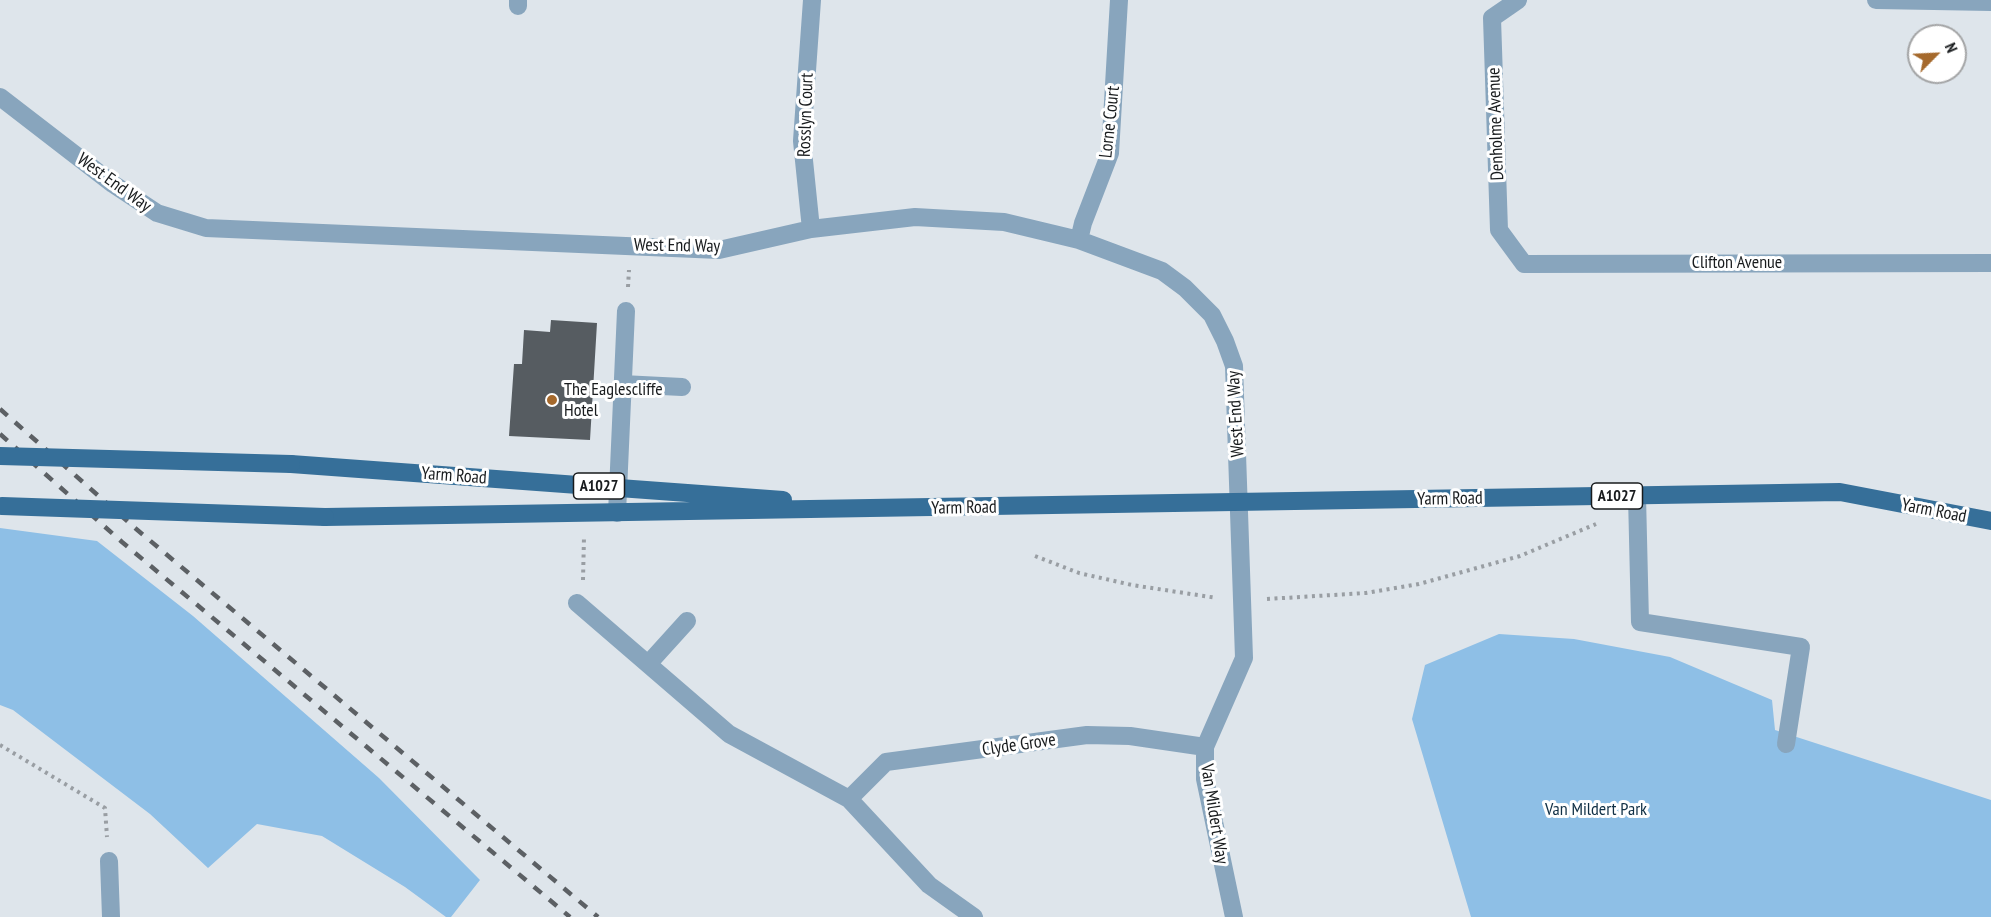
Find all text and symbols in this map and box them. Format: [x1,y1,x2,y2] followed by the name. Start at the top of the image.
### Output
[1907,24,1967,84] north arrow
[1941,39,1963,55] text: N
[1483,67,1509,181] street label: Denholme Avenue
[794,73,818,157] street label: Rosslyn Court
[1095,85,1125,159] street label: Lorne Court
[73,149,155,217] street label: West End Way
[634,234,720,258] street label: West End Way
[1692,252,1782,274] street label: Clifton Avenue
[1223,370,1249,458] street label: West End Way
[564,379,663,422] place label: The Eaglescliffe Hotel
[545,393,559,407] marker: The Eaglescliffe Hotel
[421,463,487,489] street label: Yarm Road
[574,473,624,499] road number: A1027
[1592,483,1642,509] road number: A1027
[1417,488,1483,510] street label: Yarm Road
[1900,494,1968,528] street label: Yarm Road
[931,497,997,519] street label: Yarm Road
[981,729,1057,761] street label: Clyde Grove
[1195,762,1233,866] street label: Van Mildert Way
[1545,799,1647,821] park label: Van Mildert Park

